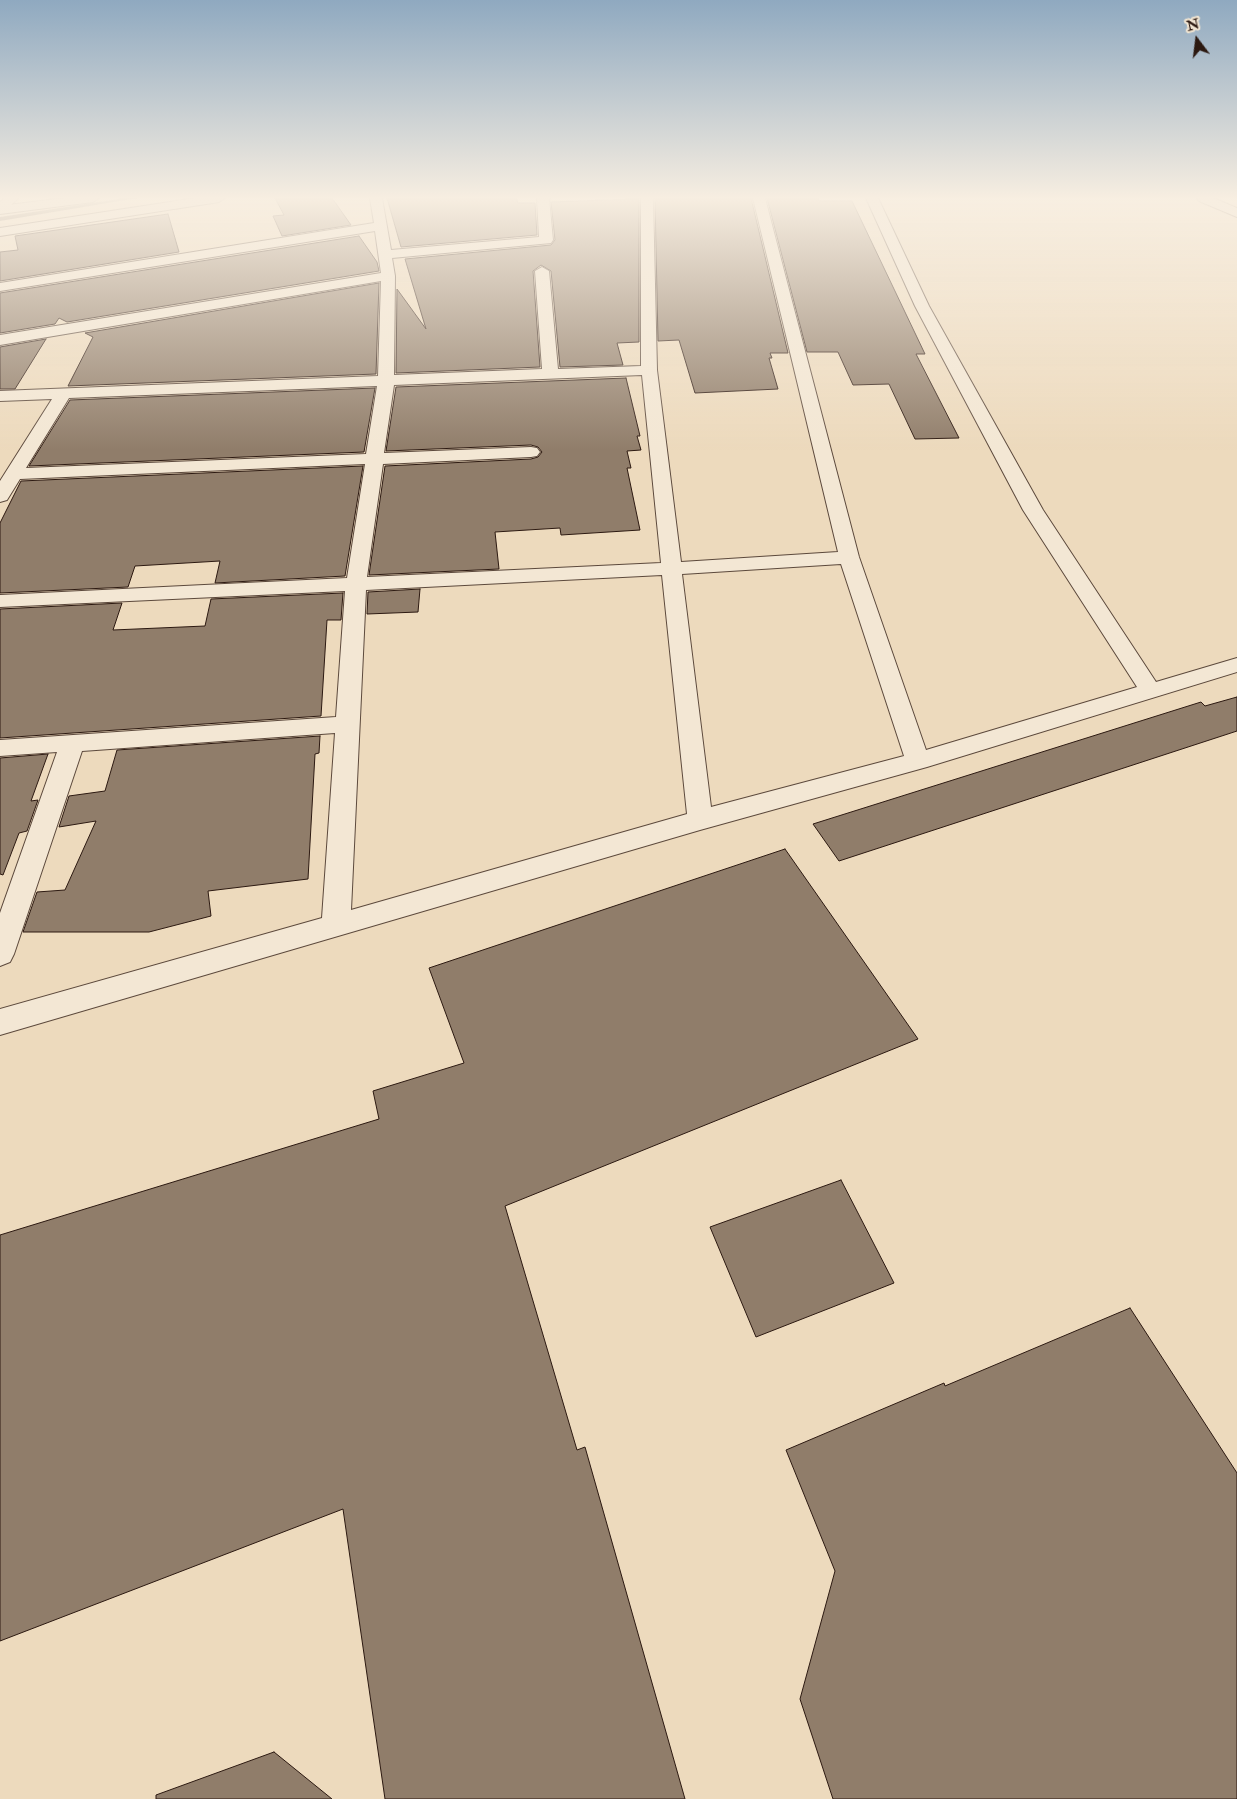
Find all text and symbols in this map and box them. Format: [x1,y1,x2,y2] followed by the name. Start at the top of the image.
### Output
[1172,15,1222,65] north arrow
[1185,15,1201,35] text: N

